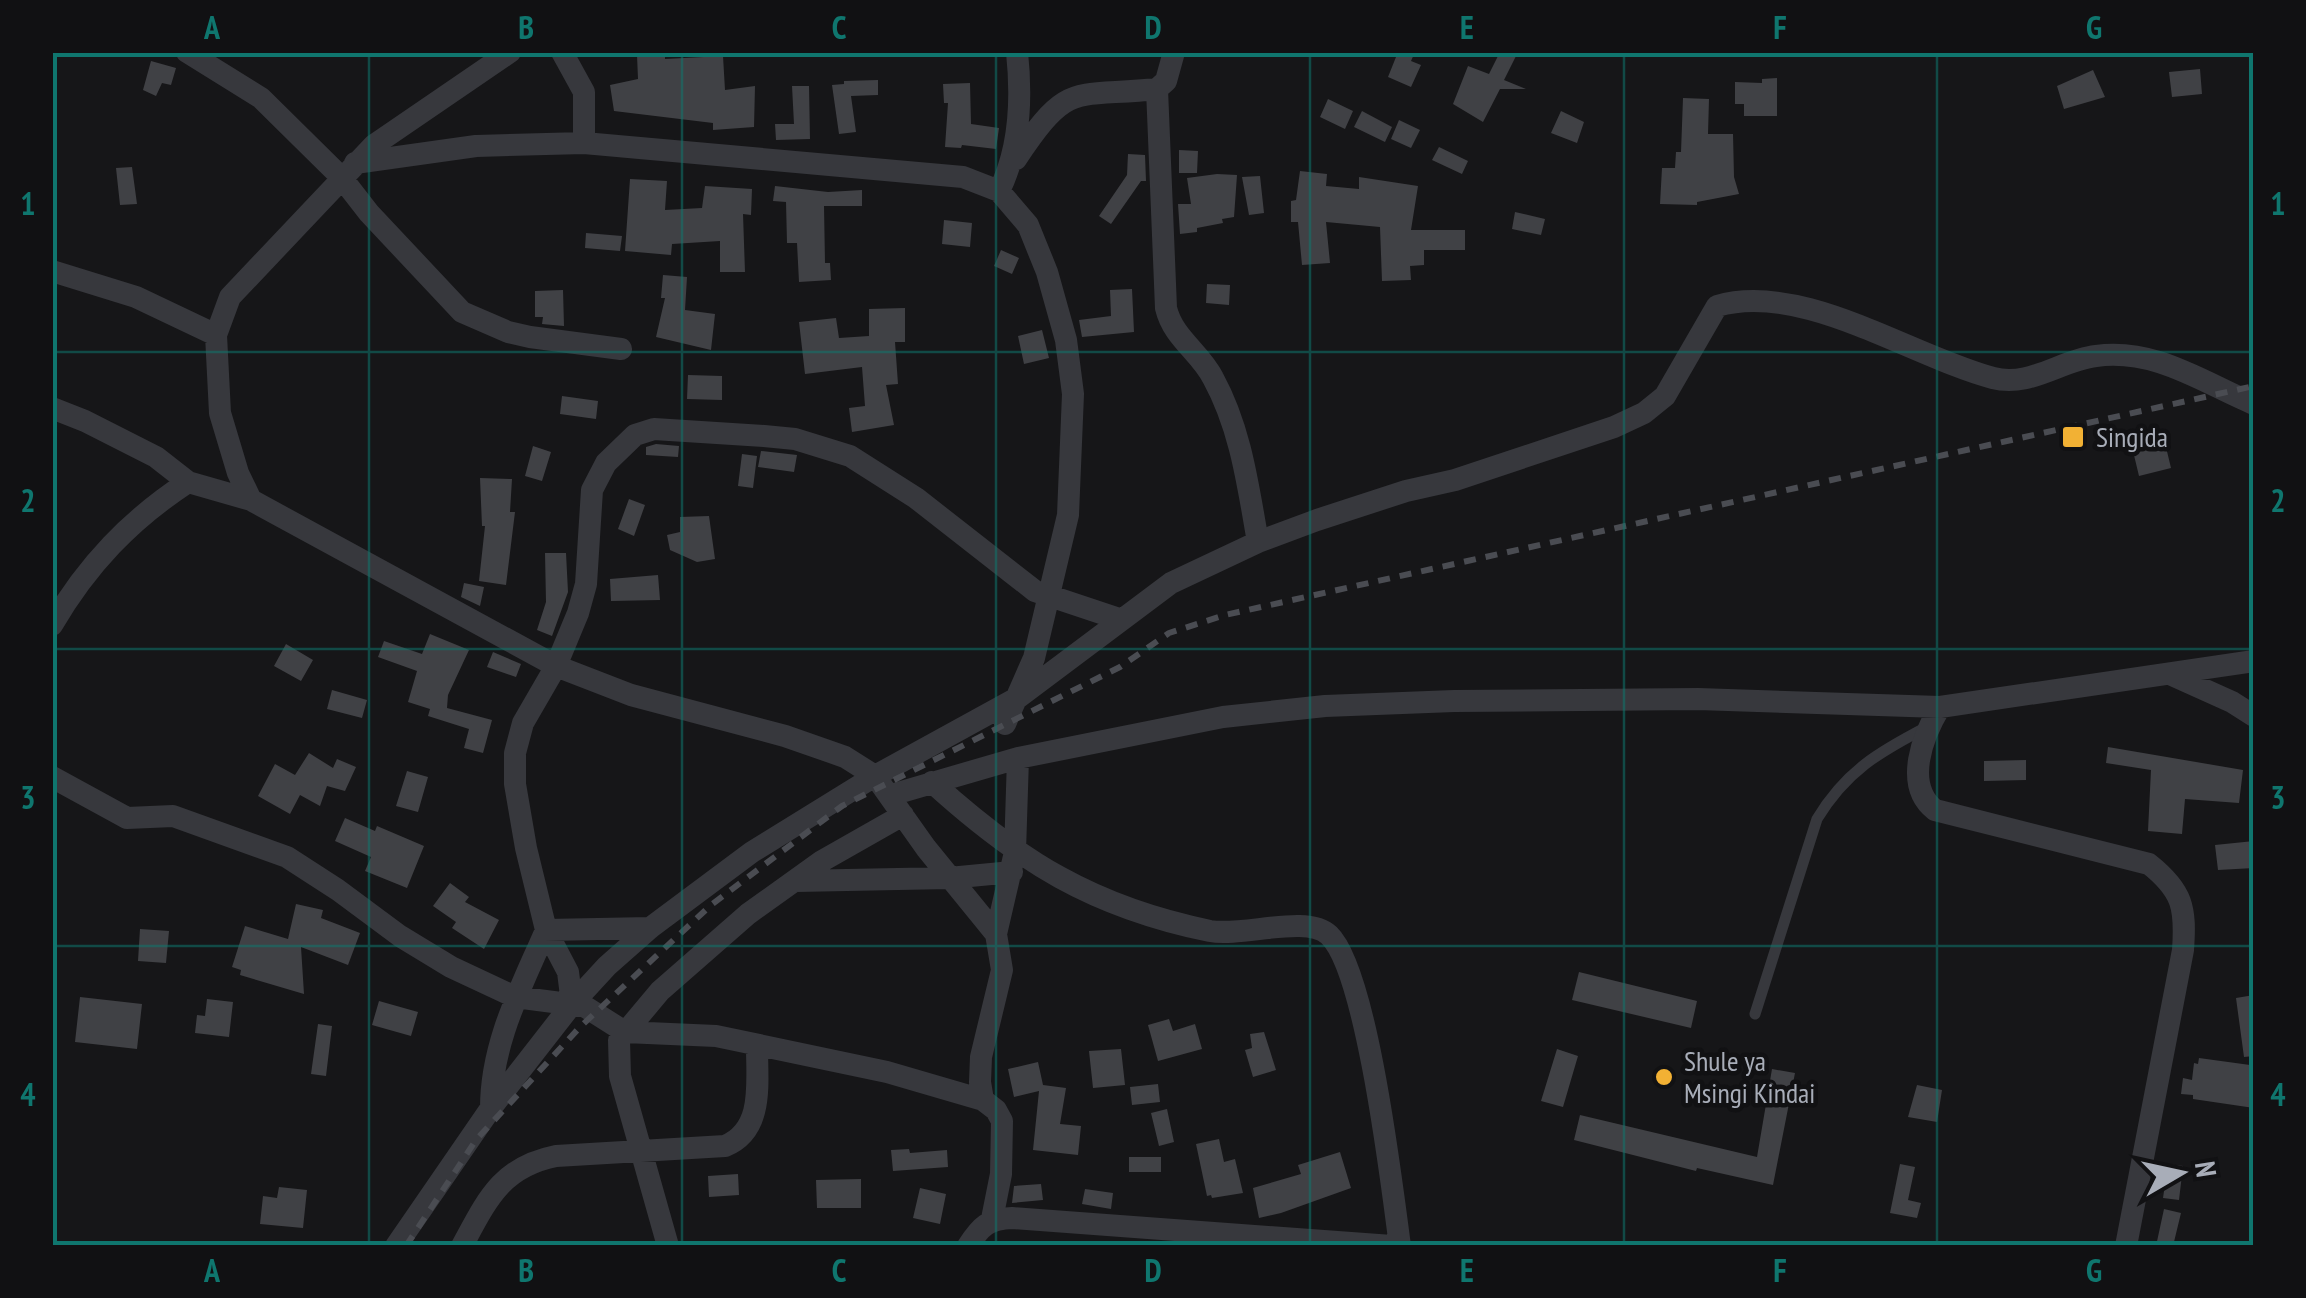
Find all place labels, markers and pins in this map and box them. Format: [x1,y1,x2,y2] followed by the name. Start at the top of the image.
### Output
[2096,418,2168,455] place label: Singida
[2060,424,2086,450] marker: Singida
[1684,1042,1815,1111] place label: Shule ya Msingi Kindai
[1653,1066,1675,1088] marker: Shule ya Msingi Kindai

